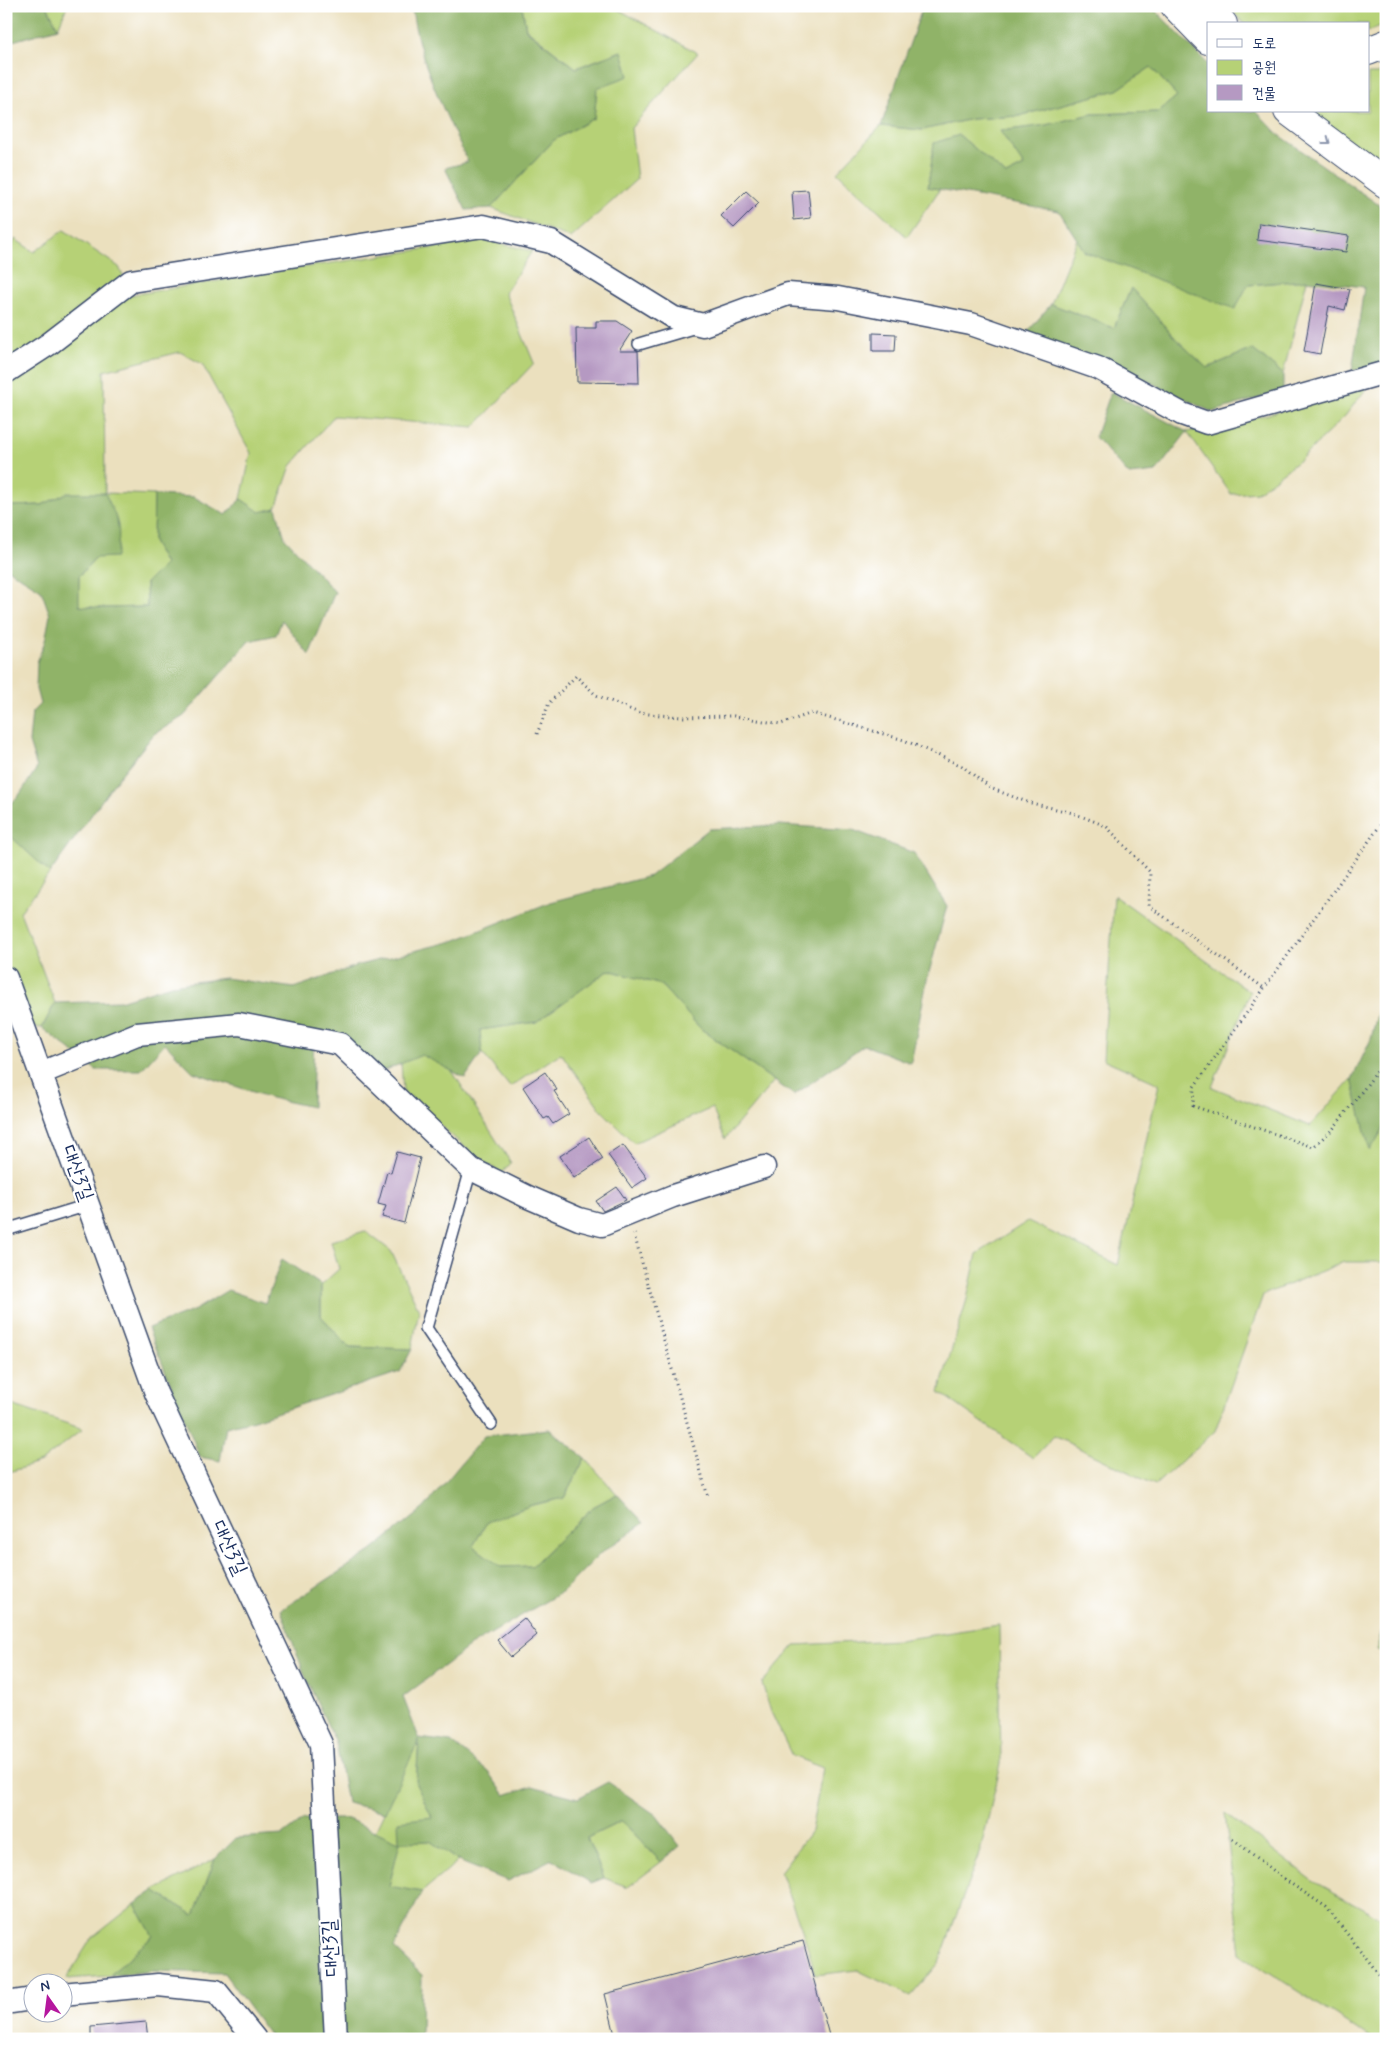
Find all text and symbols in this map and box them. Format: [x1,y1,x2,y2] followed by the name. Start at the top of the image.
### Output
[1207,22,1370,112] legend
[1252,34,1276,54] text: 도로
[1252,58,1276,78] text: 공원
[1252,84,1276,104] text: 건물
[1321,135,1330,143] one-way arrow
[55,1141,99,1205] street label: 대산3길
[205,1516,253,1580] street label: 대산3길
[316,1919,346,1977] street label: 대산3길
[22,1972,72,2022] north arrow
[38,1976,52,1996] text: N

